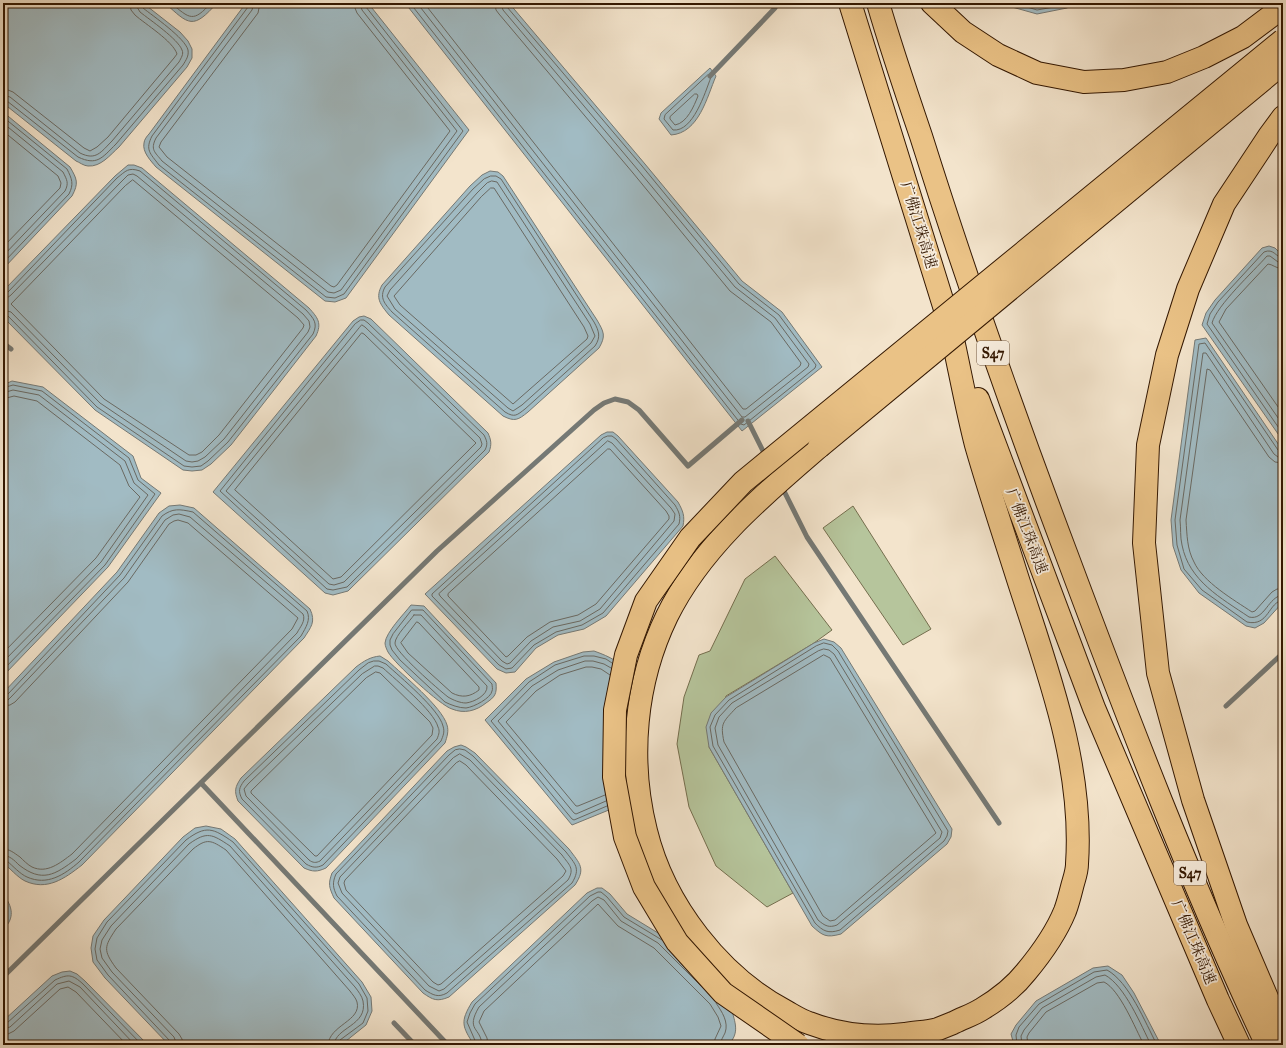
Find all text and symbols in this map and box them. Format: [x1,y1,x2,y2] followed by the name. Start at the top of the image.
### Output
[897,179,941,271] street label: 广佛江珠高速
[977,341,1009,365] road number: S47
[1002,486,1052,576] street label: 广佛江珠高速
[1174,861,1206,885] road number: S47
[1168,897,1220,987] street label: 广佛江珠高速

